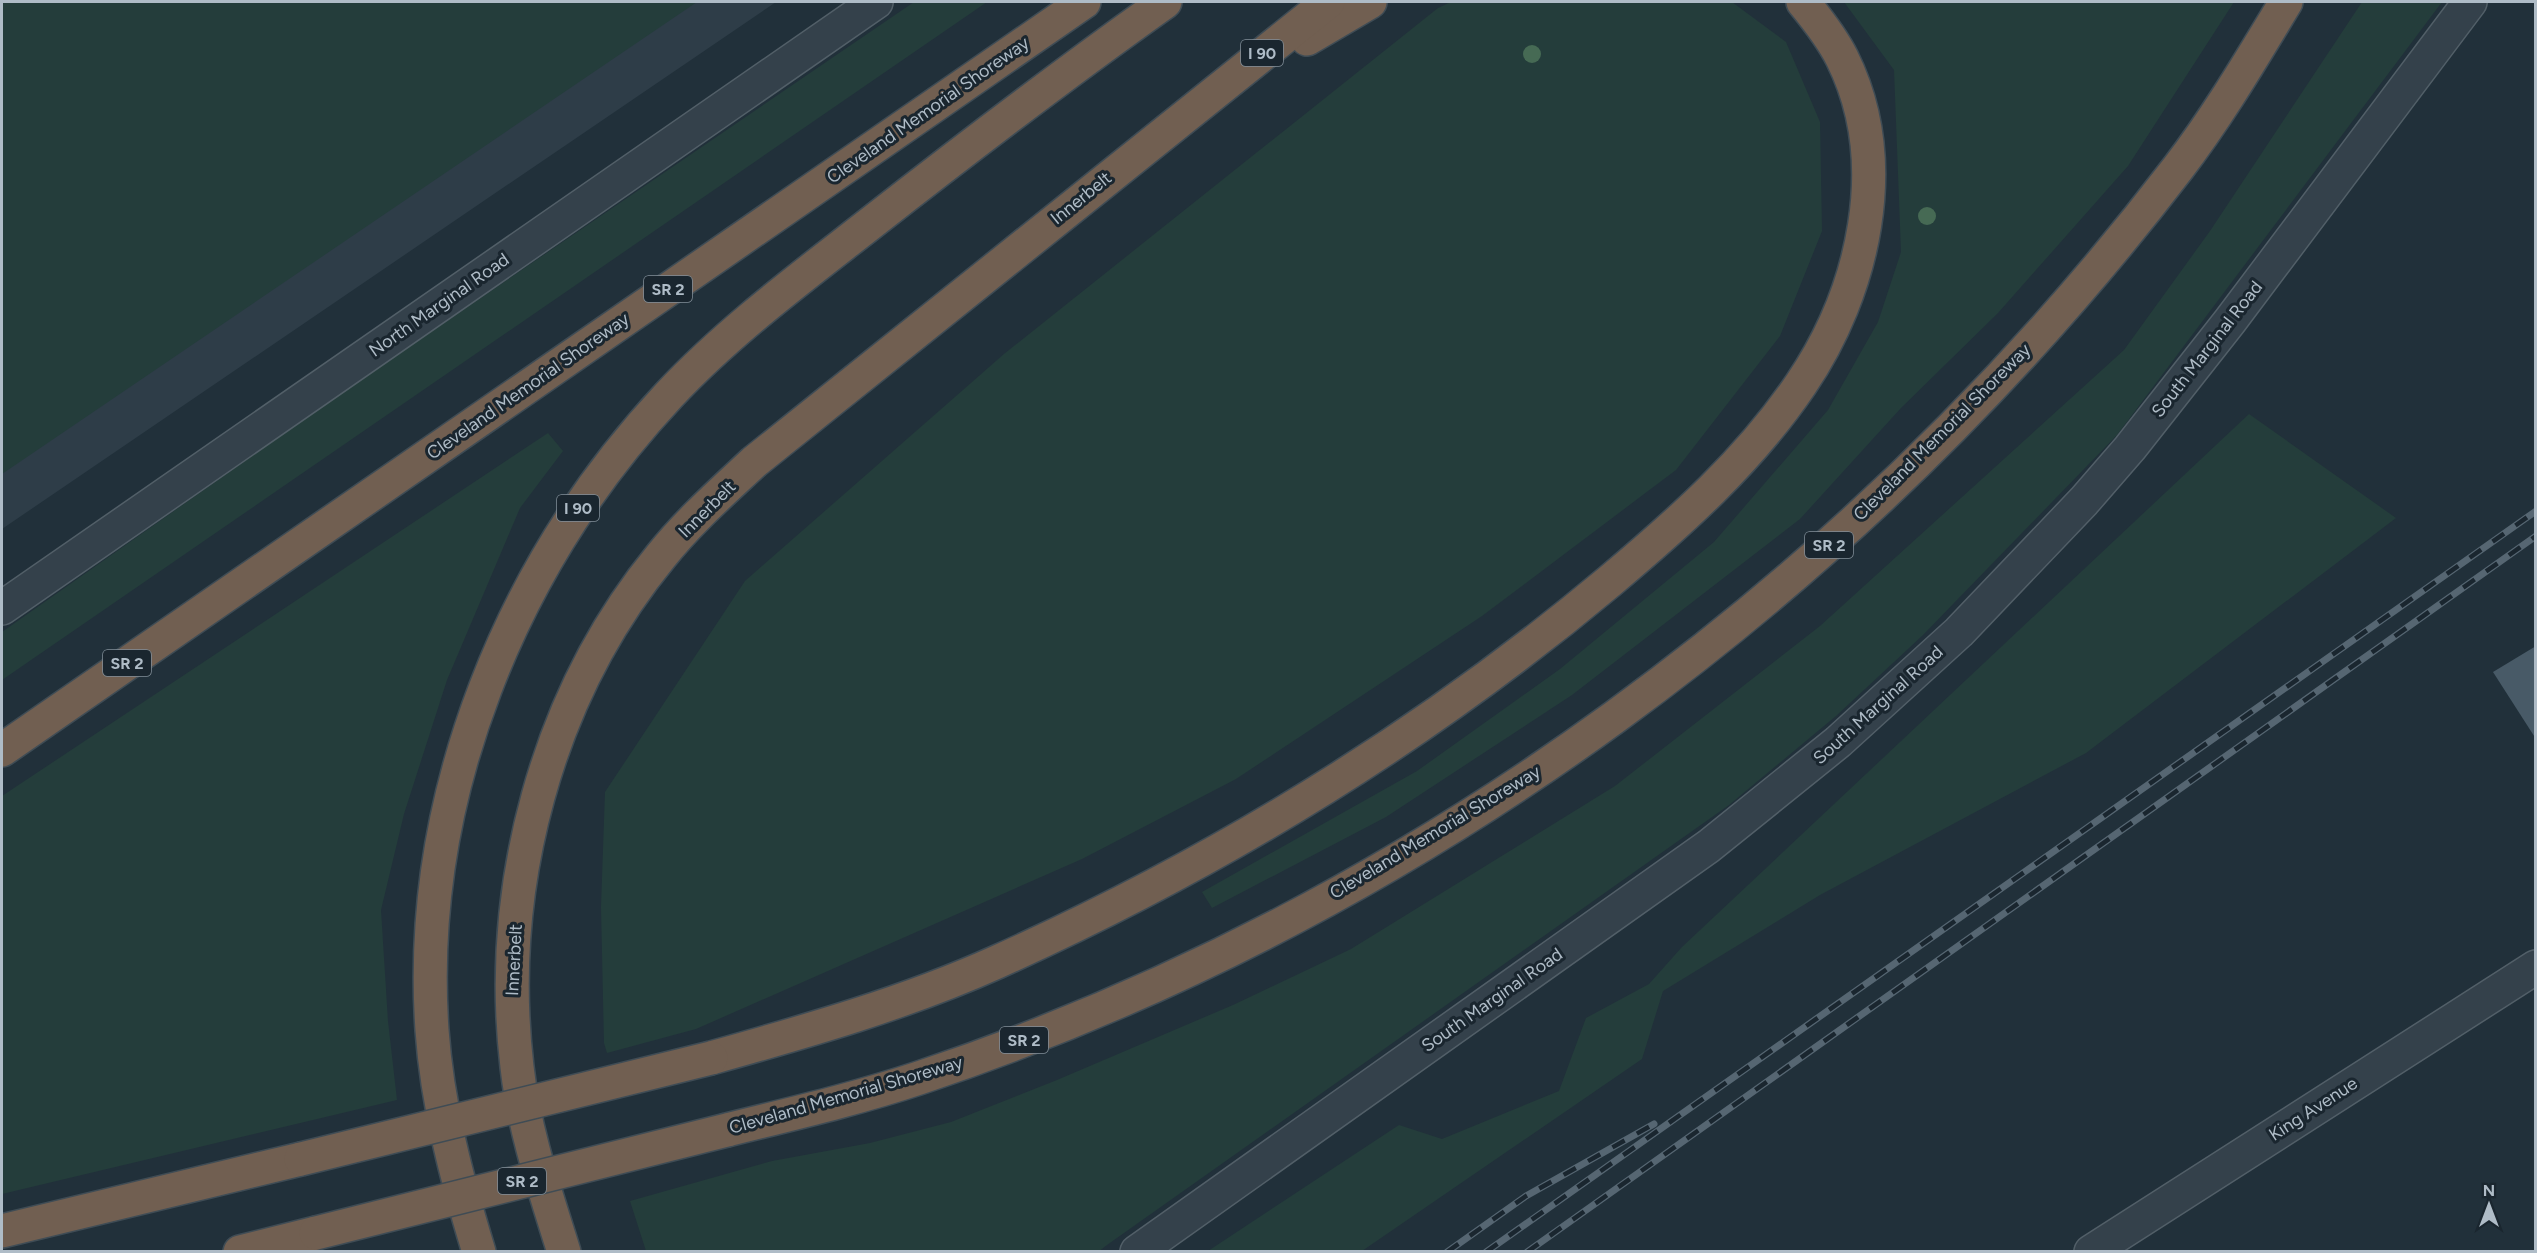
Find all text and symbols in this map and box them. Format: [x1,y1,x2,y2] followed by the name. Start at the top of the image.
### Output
[823,31,1034,188] street label: Cleveland Memorial Shoreway
[1241,40,1283,66] road number: I 90
[1046,167,1116,229] street label: Innerbelt
[365,248,513,362] street label: North Marginal Road
[644,276,692,302] road number: SR 2
[2147,276,2267,422] street label: South Marginal Road
[423,307,634,464] street label: Cleveland Memorial Shoreway
[1849,338,2036,525] street label: Cleveland Memorial Shoreway
[674,476,740,542] street label: Innerbelt
[557,495,599,521] road number: I 90
[1805,532,1853,558] road number: SR 2
[1809,641,1947,769] street label: South Marginal Road
[103,650,151,676] road number: SR 2
[1326,760,1545,904] street label: Cleveland Memorial Shoreway
[501,923,527,997] street label: Innerbelt
[1417,943,1567,1057] street label: South Marginal Road
[1000,1027,1048,1053] road number: SR 2
[727,1051,966,1139] street label: Cleveland Memorial Shoreway
[2265,1072,2362,1146] street label: King Avenue
[498,1168,546,1194] road number: SR 2
[2459,1175,2519,1235] north arrow
[2483,1181,2495,1200] text: N

